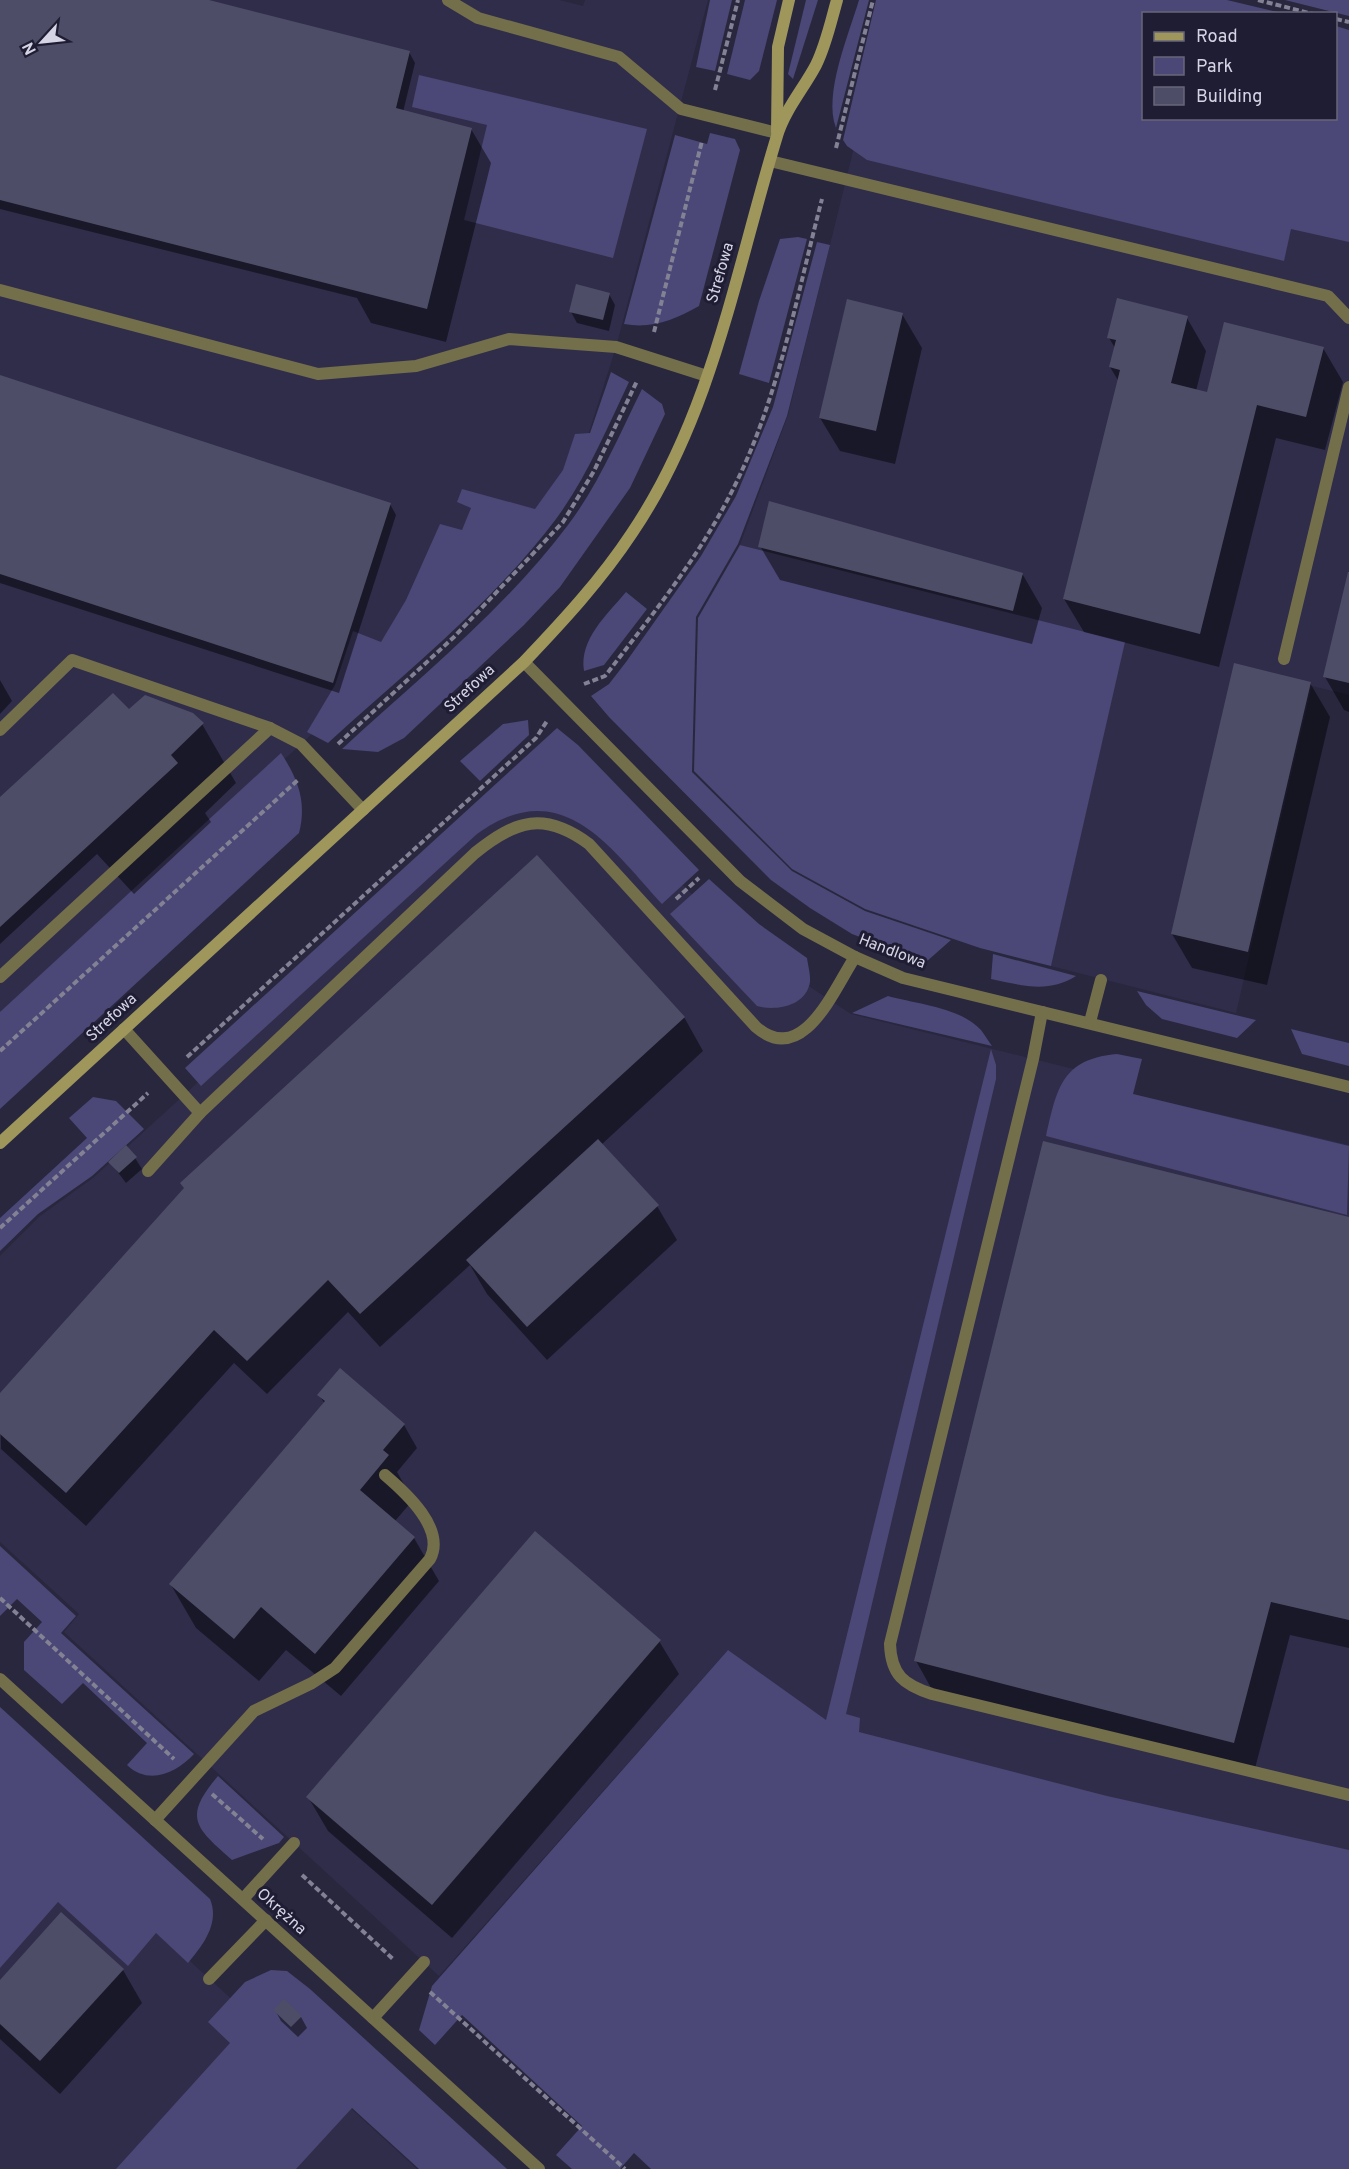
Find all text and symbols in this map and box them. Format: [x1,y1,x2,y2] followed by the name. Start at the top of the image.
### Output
[12,12,72,72] north arrow
[1142,12,1337,120] legend
[1196,26,1238,49] text: Road
[19,38,42,58] text: N
[1196,56,1233,79] text: Park
[1196,86,1262,109] text: Building
[703,240,739,306] street label: Strefowa
[440,660,500,718] street label: Strefowa
[856,930,928,974] street label: Handlowa
[82,989,142,1047] street label: Strefowa
[252,1884,310,1940] street label: Okrężna

